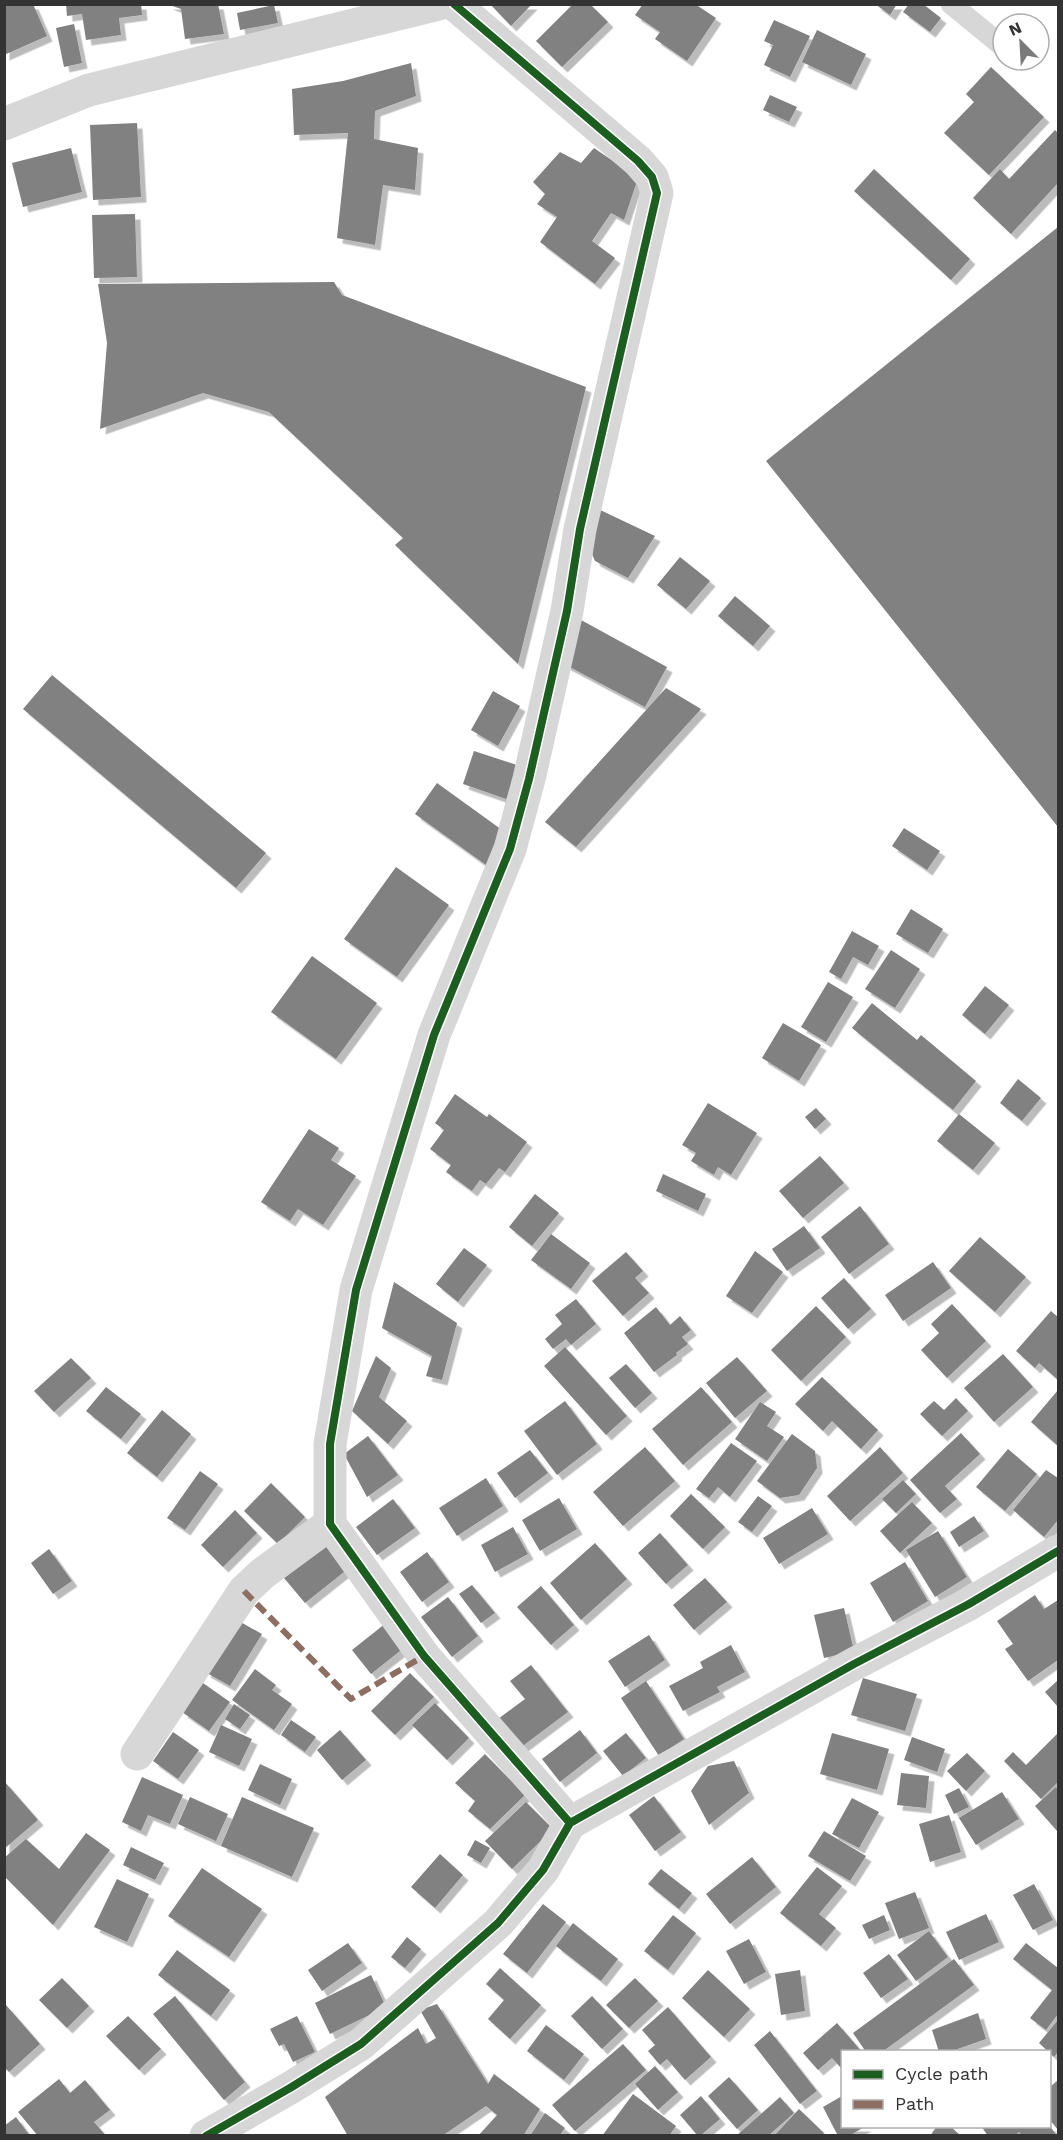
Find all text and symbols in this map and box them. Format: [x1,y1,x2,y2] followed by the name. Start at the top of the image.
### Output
[991,12,1051,72] north arrow
[1006,18,1024,40] text: N
[841,2050,1051,2128] legend
[895,2063,989,2084] text: Cycle path
[895,2093,935,2114] text: Path

